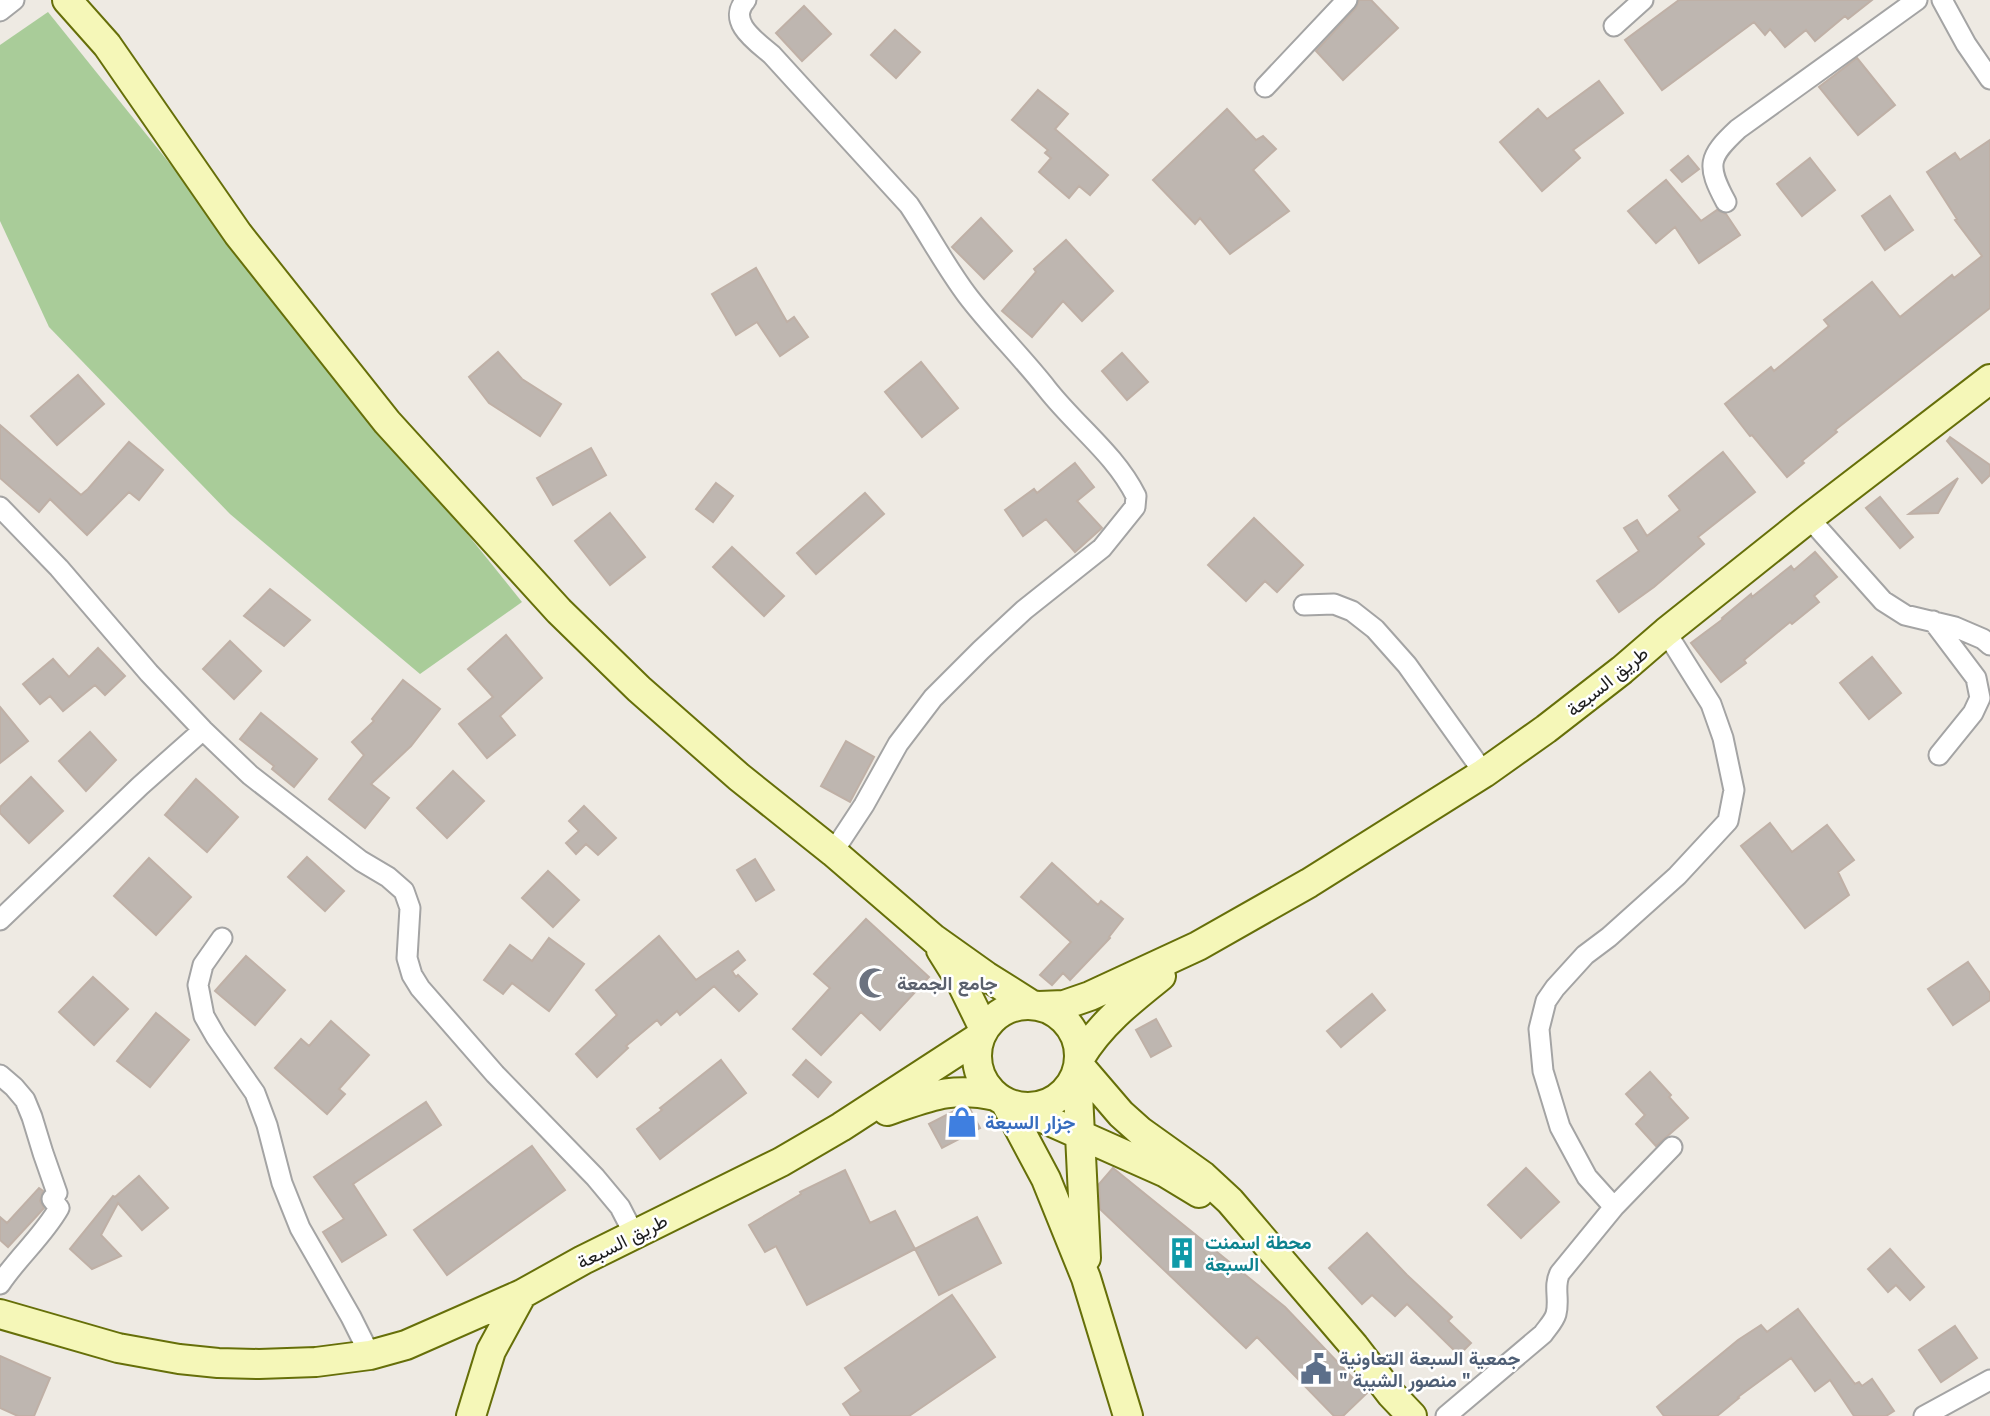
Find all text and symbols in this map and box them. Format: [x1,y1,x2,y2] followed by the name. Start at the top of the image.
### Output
[1561,641,1653,721] street label: طريق السبعة
[857,966,891,1000] mosque icon: جامع الجمعة
[897,971,998,997] place label: جامع الجمعة
[945,1105,979,1139] shop icon: جزار السبعة
[985,1110,1075,1135] place label: جزار السبعة
[573,1208,671,1274] street label: طريق السبعة
[1205,1230,1312,1276] place label: محطة اسمنت السبعة
[1165,1236,1199,1270] building icon: محطة اسمنت السبعة
[1339,1346,1520,1393] place label: جمعية السبعة التعاونية " منصور الشيبة "
[1299,1352,1333,1386] public building icon: جمعية السبعة التعاونية " منصور الشيبة "

